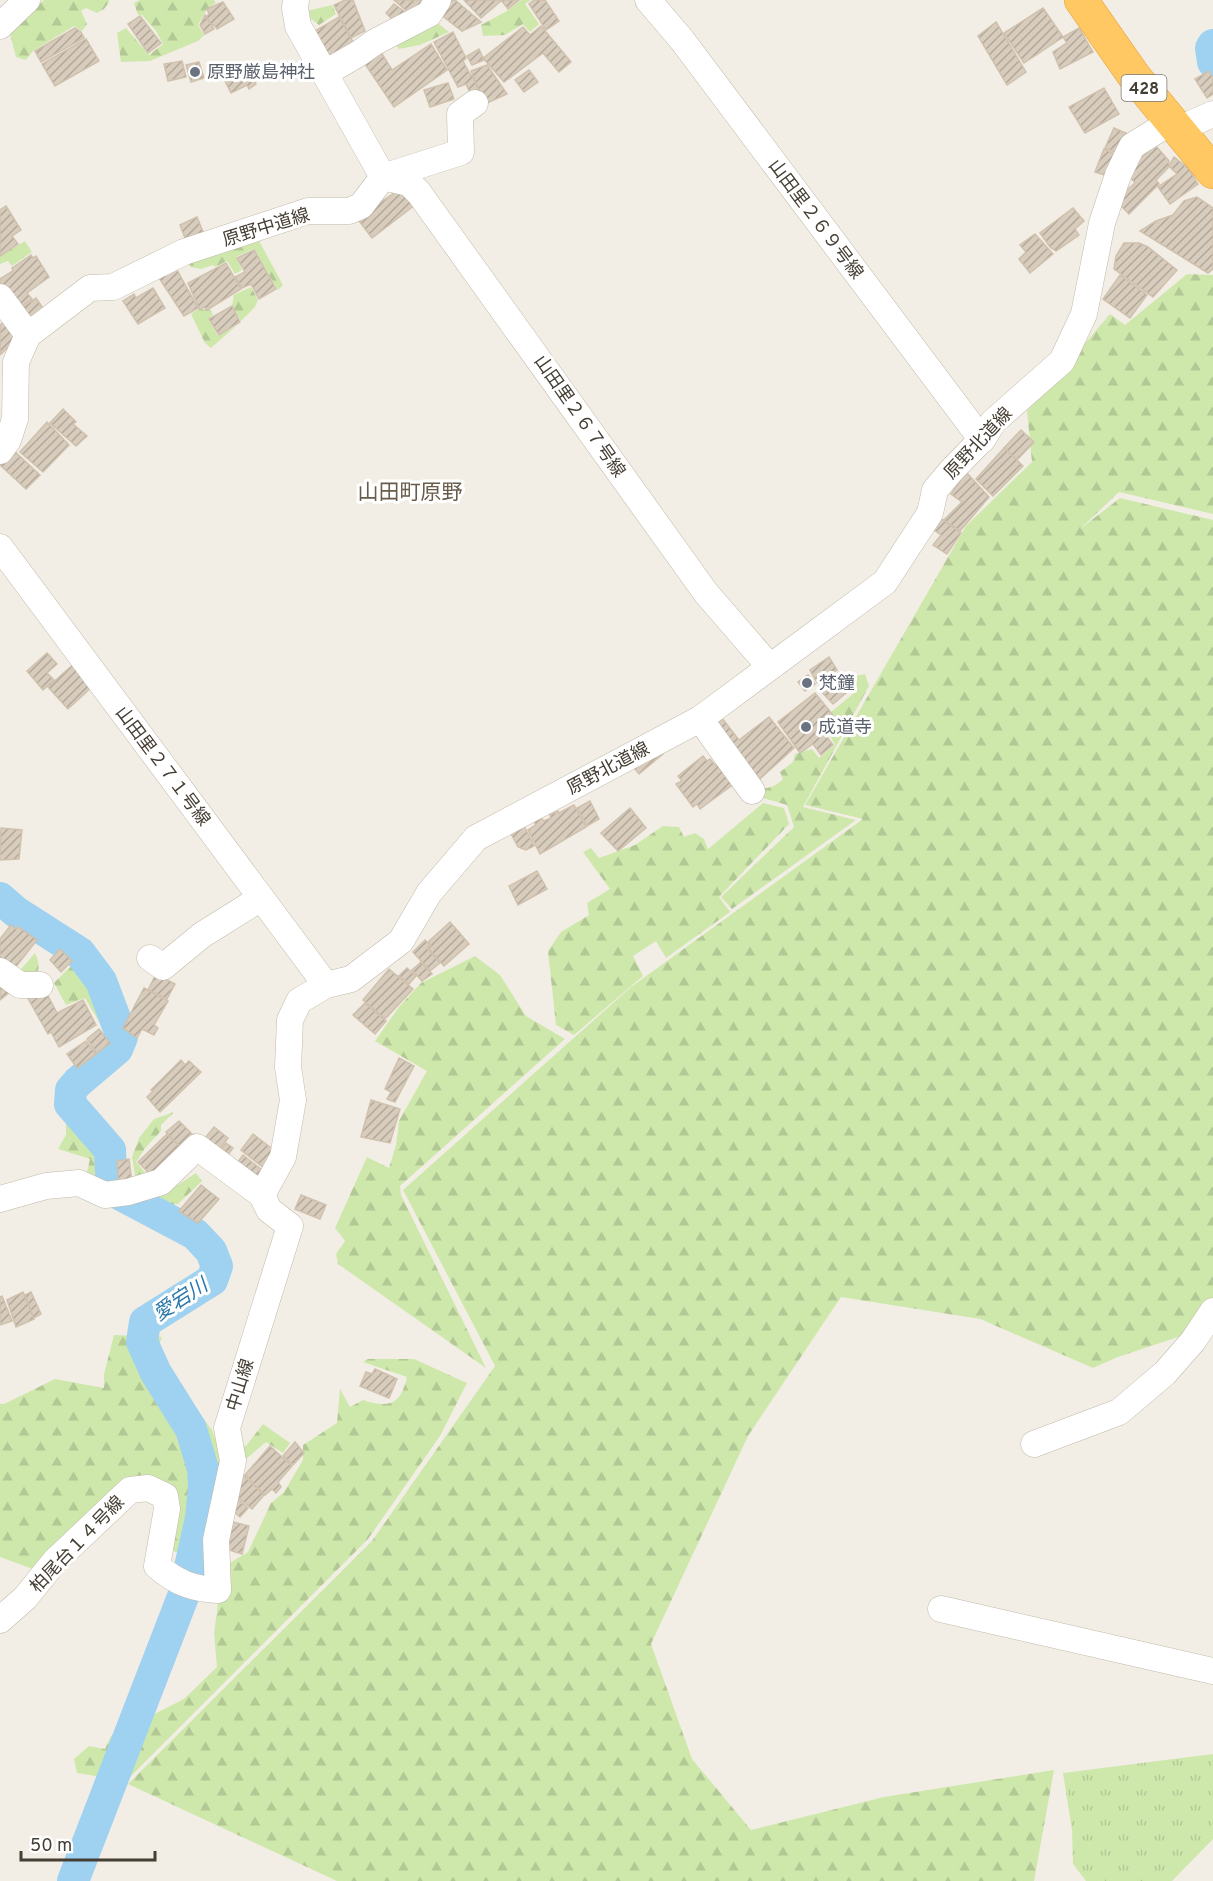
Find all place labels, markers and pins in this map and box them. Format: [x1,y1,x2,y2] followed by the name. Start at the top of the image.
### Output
[207,62,315,85] place label: 原野厳島神社
[188,65,202,79] marker: 原野厳島神社
[819,673,855,696] place label: 梵鐘
[800,676,814,690] marker: 梵鐘
[818,717,872,740] place label: 成道寺
[799,720,813,734] marker: 成道寺

